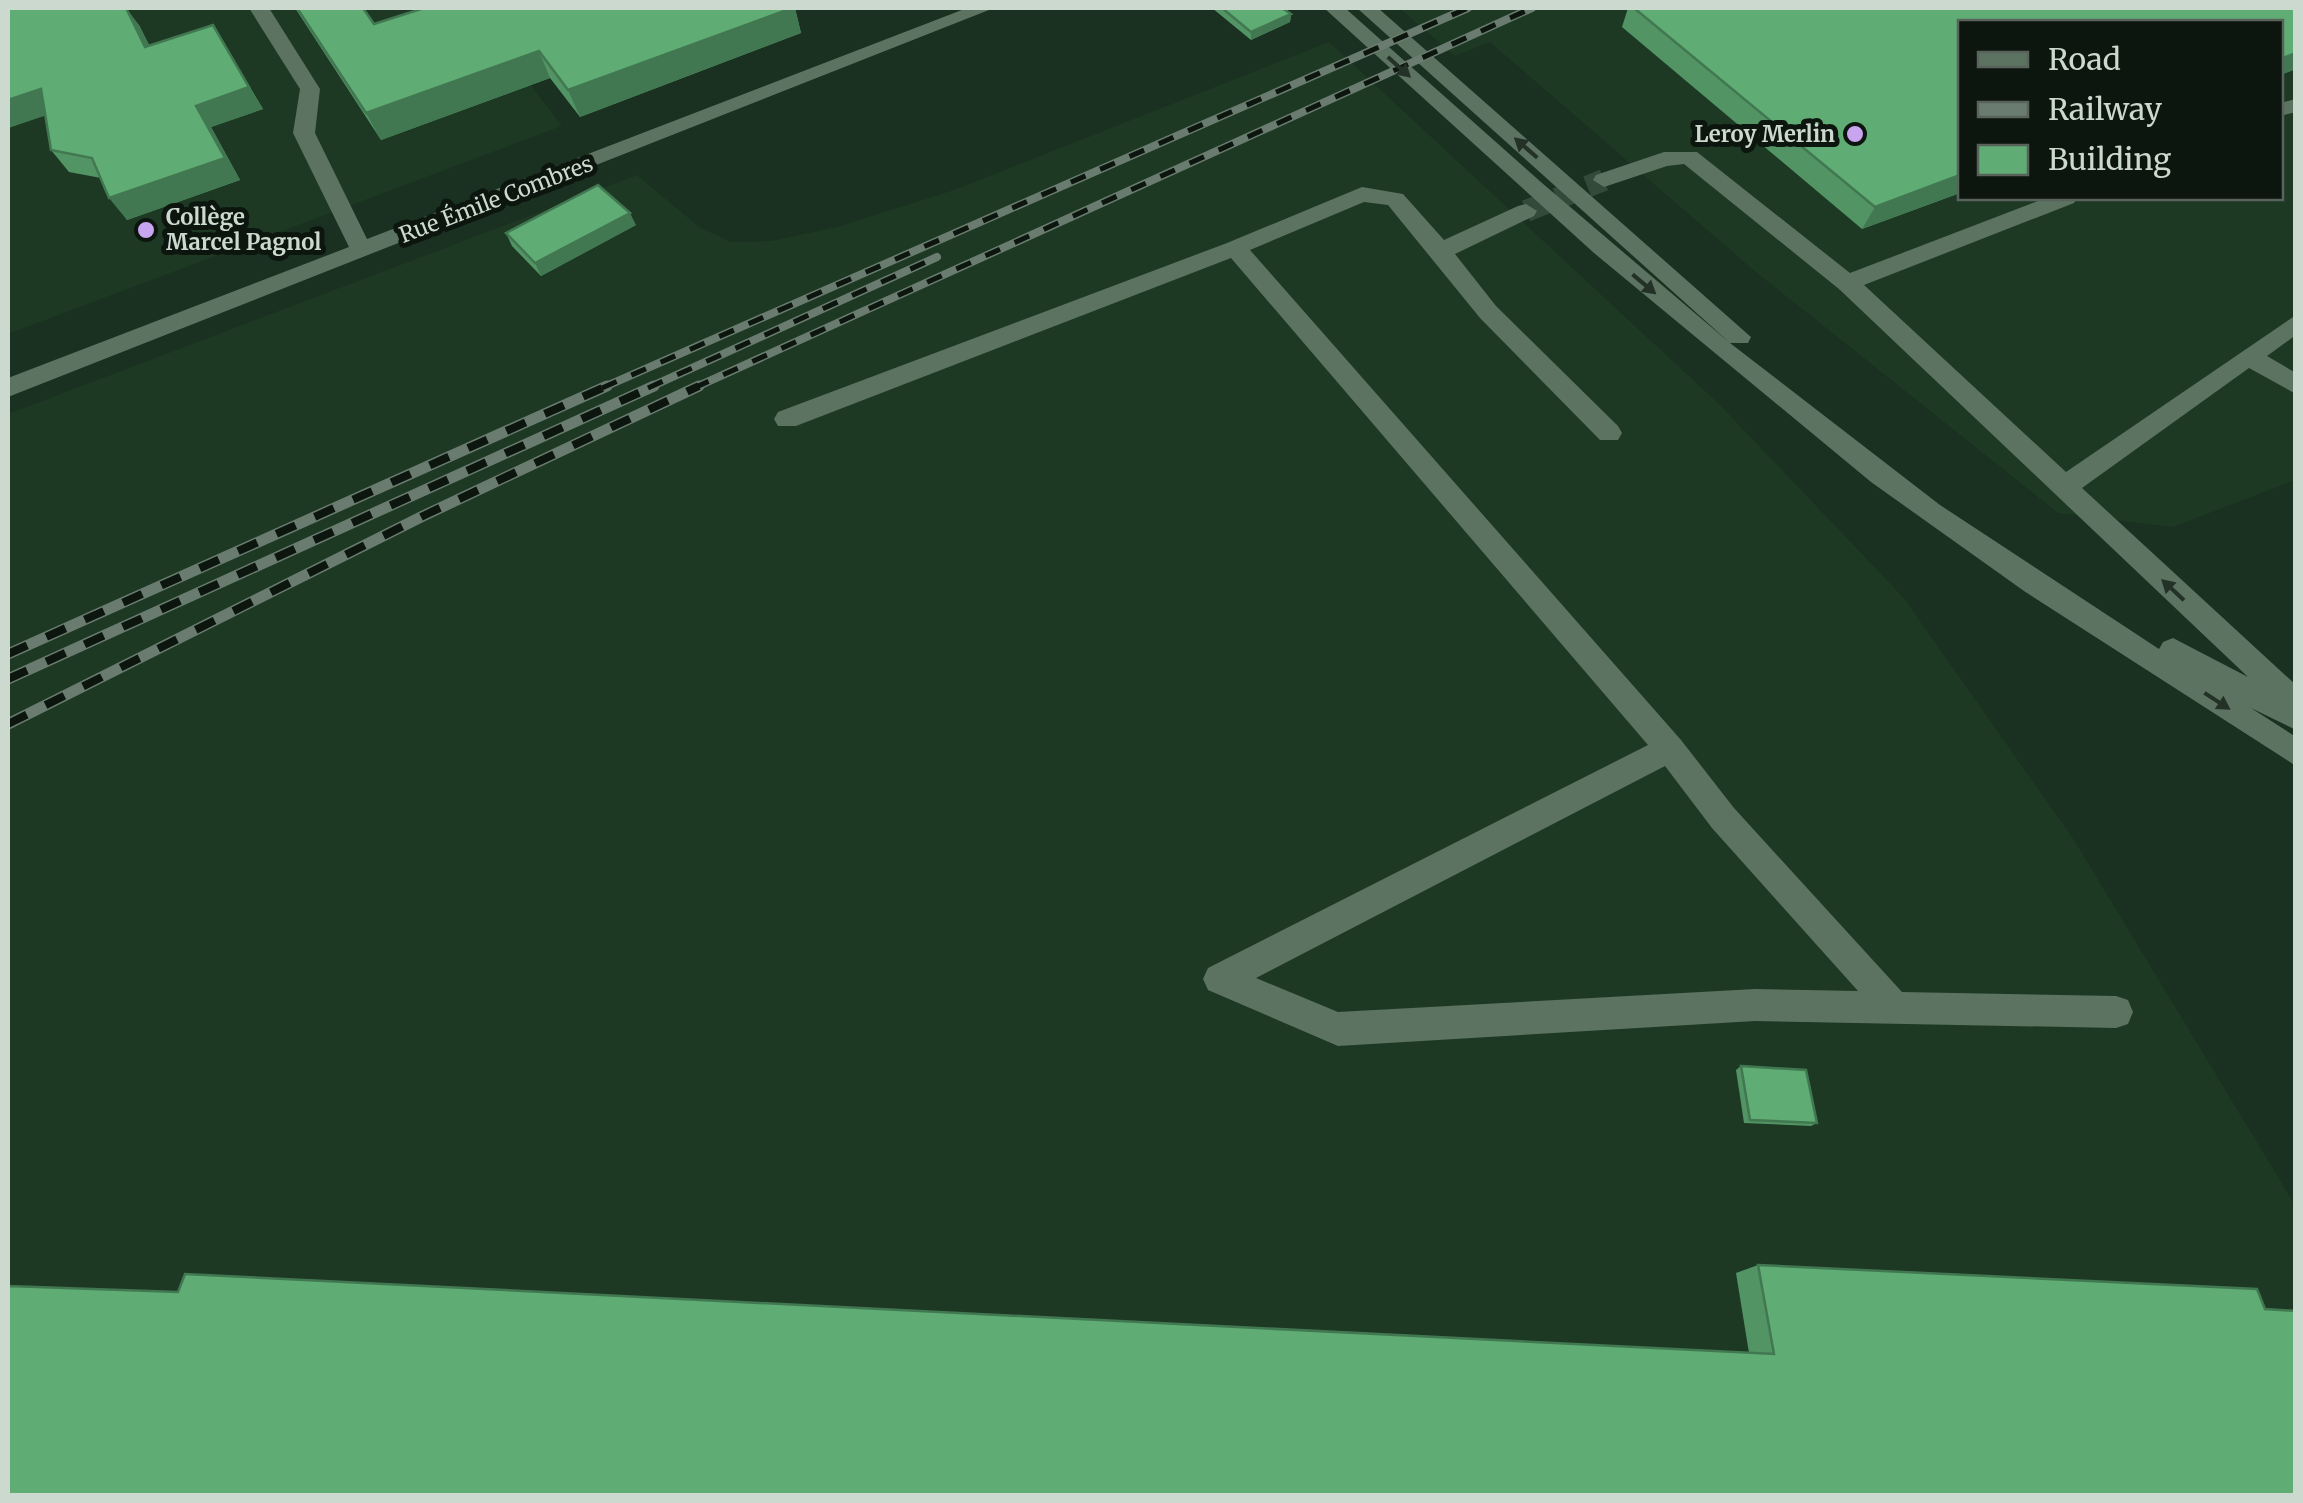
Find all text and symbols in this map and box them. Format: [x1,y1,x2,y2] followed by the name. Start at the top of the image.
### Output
[1958,20,2283,200] legend
[2048,40,2121,78] text: Road
[1386,56,1411,78] one-way arrow
[2048,90,2163,128] text: Railway
[1695,120,1835,148] place label: Leroy Merlin
[1844,123,1866,145] marker: Leroy Merlin
[1513,137,1538,159] one-way arrow
[2048,140,2171,178] text: Building
[395,148,597,249] street label: Rue Émile Combres
[166,203,321,256] place label: Collège Marcel Pagnol
[135,219,157,241] marker: Collège Marcel Pagnol
[1631,273,1656,294] one-way arrow
[2161,579,2185,602] one-way arrow
[2203,691,2231,709] one-way arrow

